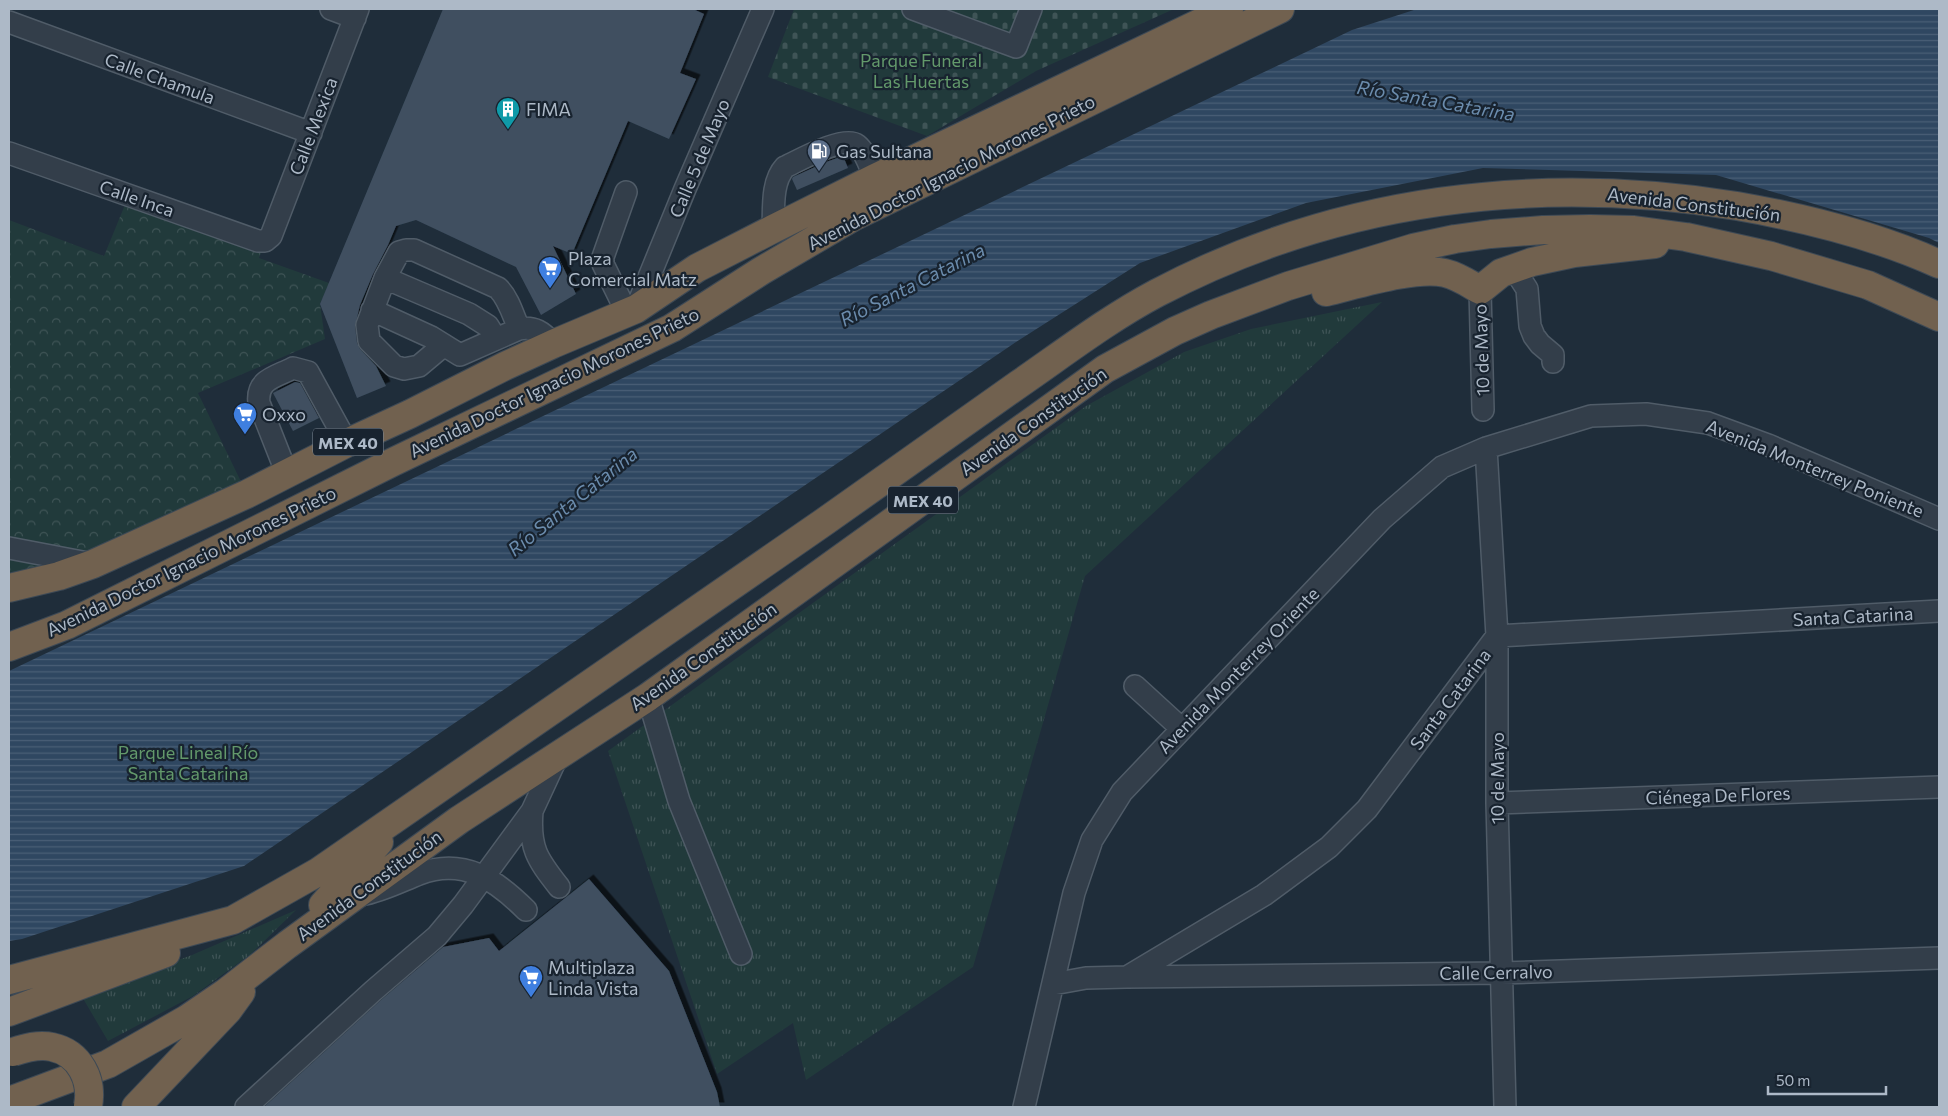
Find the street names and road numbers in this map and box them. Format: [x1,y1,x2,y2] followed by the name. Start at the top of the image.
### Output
[102,48,218,108] street label: Calle Chamula
[284,74,342,178] street label: Calle Mexica
[804,90,1098,254] street label: Avenida Doctor Ignacio Morones Prieto
[664,95,734,221] street label: Calle 5 de Mayo
[97,175,177,221] street label: Calle Inca
[1606,182,1782,226] street label: Avenida Constitución
[406,302,702,462] street label: Avenida Doctor Ignacio Morones Prieto
[1468,304,1494,396] street label: 10 de Mayo
[955,362,1111,480] street label: Avenida Constitución
[1703,414,1927,522] street label: Avenida Monterrey Poniente
[313,428,383,456] road number: MEX 40
[43,481,339,641] street label: Avenida Doctor Ignacio Morones Prieto
[888,486,958,514] road number: MEX 40
[1153,582,1323,758] street label: Avenida Monterrey Oriente
[625,597,781,715] street label: Avenida Constitución
[1792,602,1914,630] street label: Santa Catarina
[1405,644,1495,754] street label: Santa Catarina
[1486,732,1508,824] street label: 10 de Mayo
[1645,781,1791,809] street label: Ciénega De Flores
[292,825,446,945] street label: Avenida Constitución
[1439,960,1553,984] street label: Calle Cerralvo

